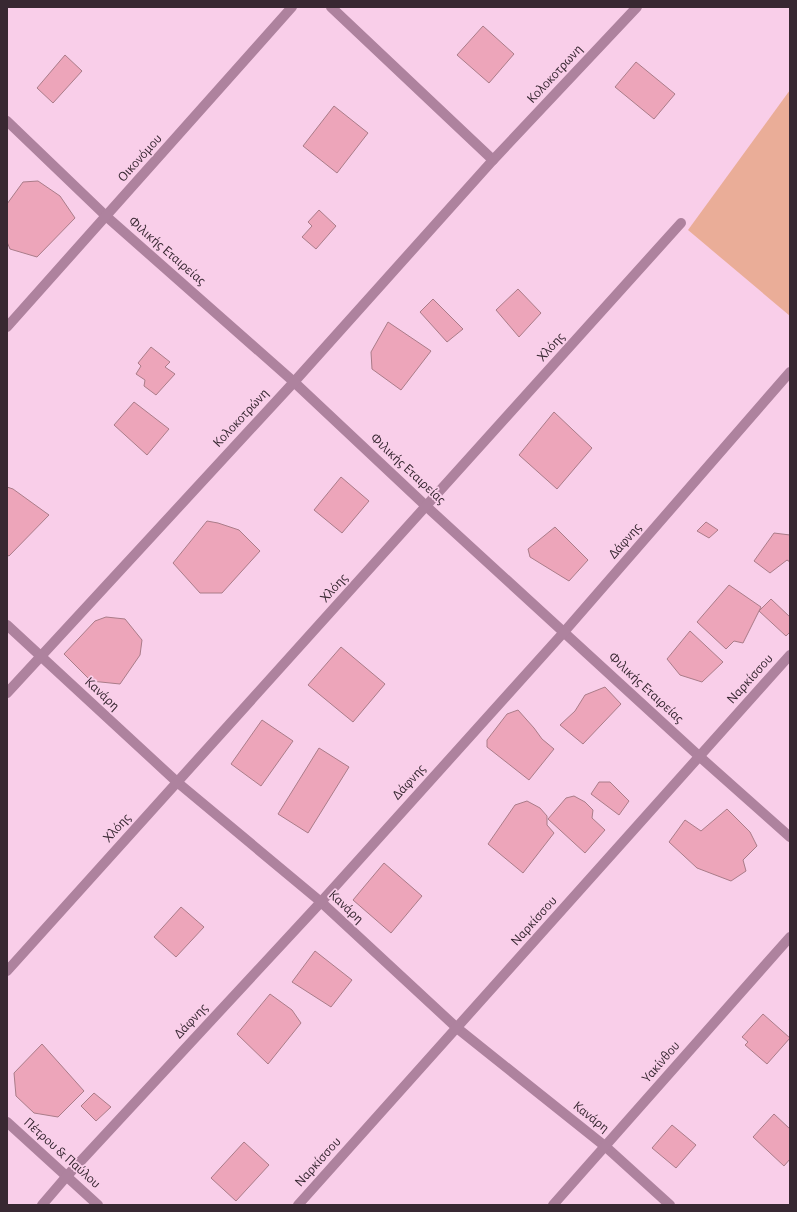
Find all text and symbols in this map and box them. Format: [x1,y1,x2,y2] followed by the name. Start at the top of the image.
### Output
[525,42,585,106] street label: Κολοκοτρωνη
[115,132,165,184] street label: Οικονόμου
[126,214,209,288] street label: Φιλικής Εταιρείας
[534,329,568,364] street label: Χλόης
[211,386,271,450] street label: Κολοκοτρώνη
[368,431,449,508] street label: Φιλικής Εταιρείας
[606,520,645,562] street label: Δάφνης
[317,570,351,605] street label: Χλόης
[606,650,687,727] street label: Φιλικής Εταιρείας
[724,652,776,706] street label: Ναρκίσσου
[82,675,122,713] street label: Κανάρη
[390,761,429,802] street label: Δάφνης
[100,810,134,845] street label: Χλόης
[326,888,366,926] street label: Κανάρη
[508,894,560,948] street label: Ναρκίσσου
[171,1000,211,1041] street label: Δάφνης
[639,1039,683,1085] street label: Υακίνθου
[570,1099,612,1135] street label: Κανάρη
[21,1115,103,1191] street label: Πέτρου & Παύλου
[292,1135,344,1189] street label: Ναρκίσσου

